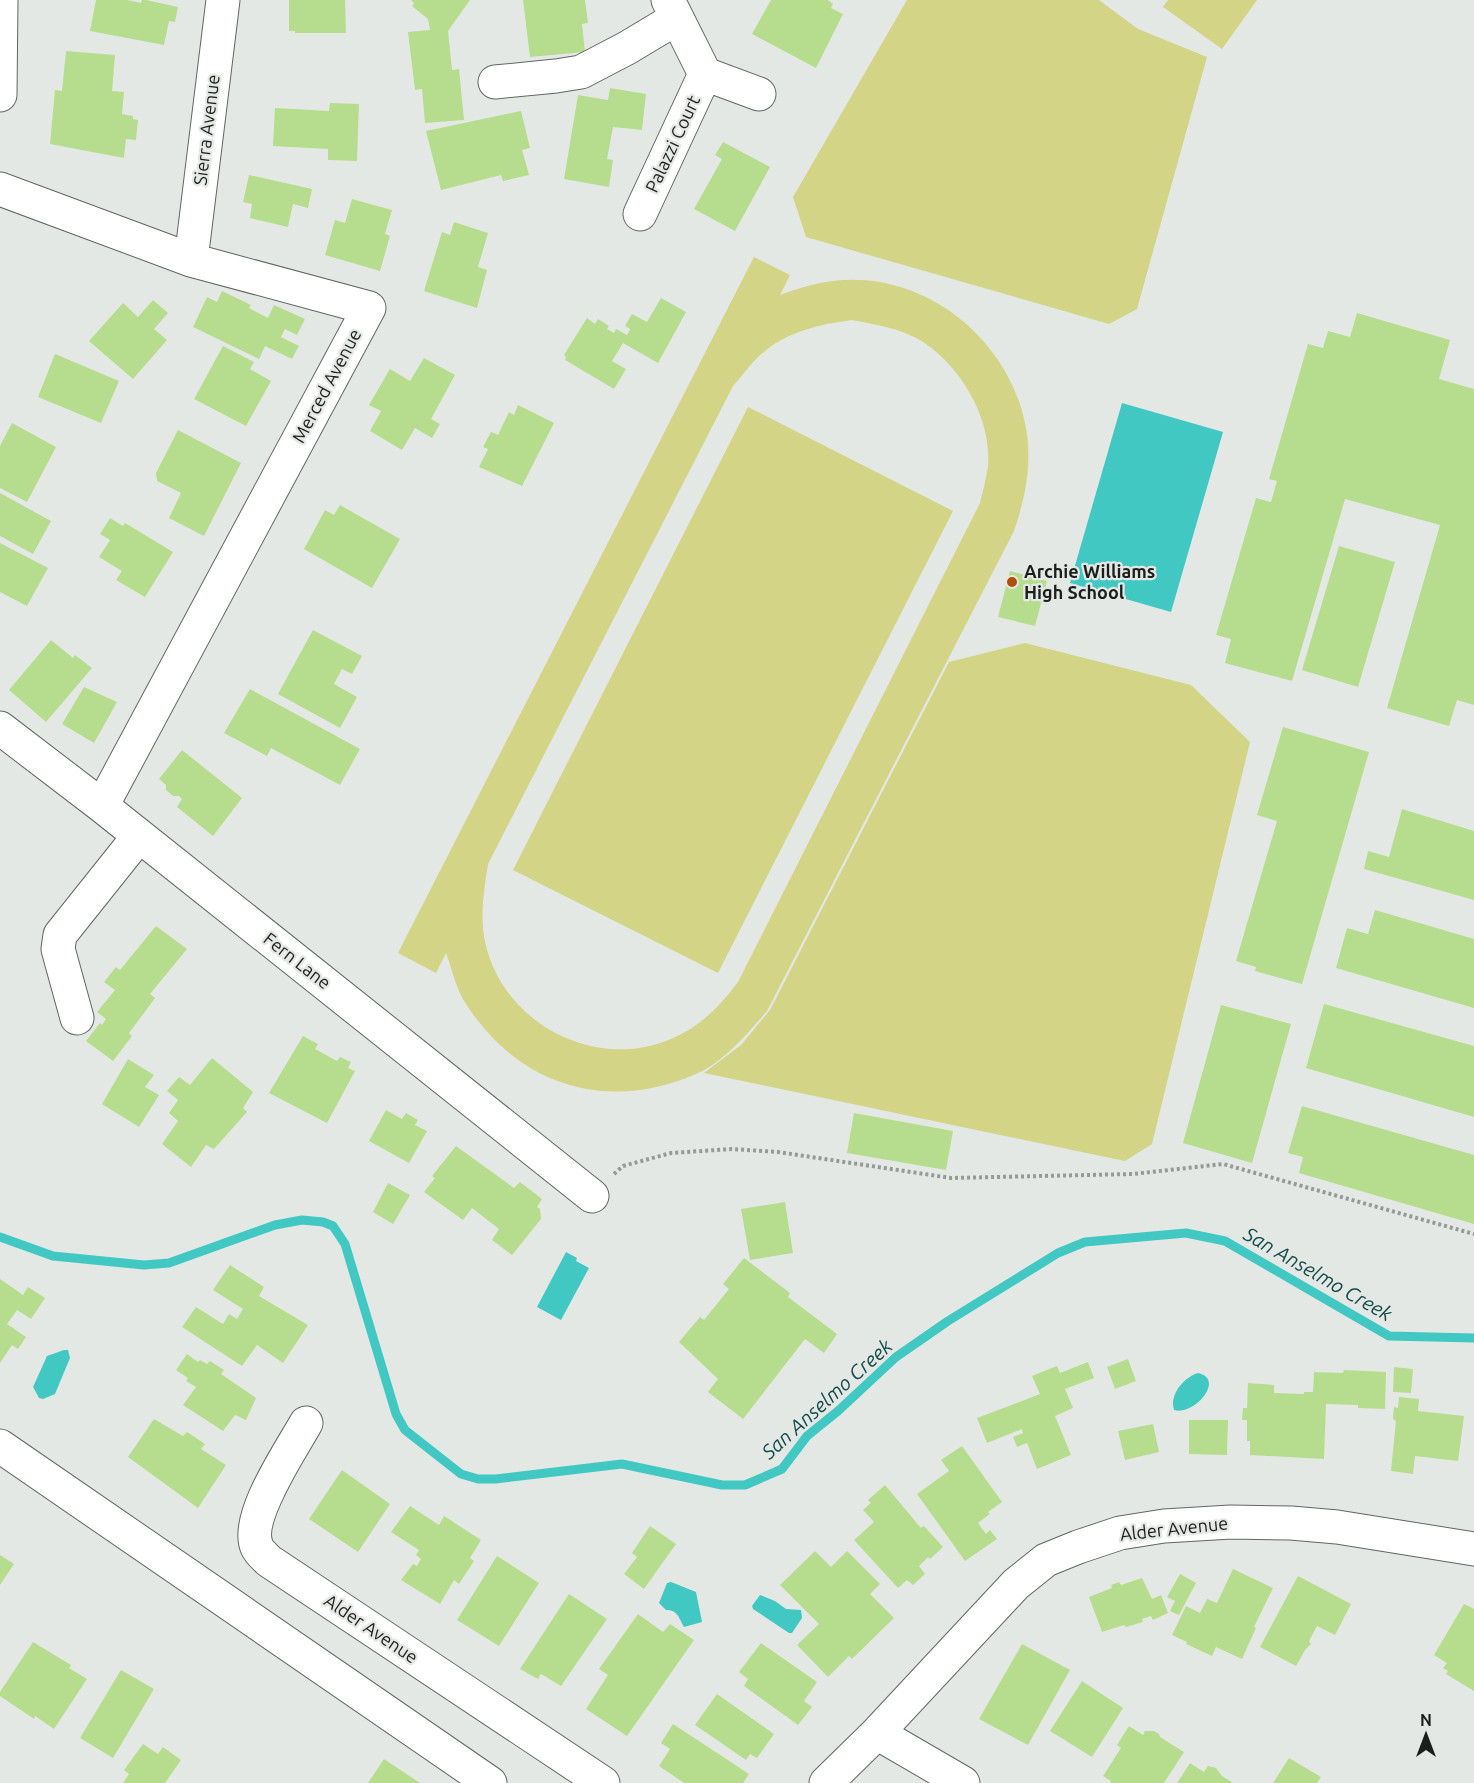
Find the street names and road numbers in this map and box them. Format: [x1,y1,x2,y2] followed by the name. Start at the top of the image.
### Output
[189,73,223,186] street label: Sierra Avenue
[641,92,703,195] street label: Palazzi Court
[288,325,365,446] street label: Merced Avenue
[260,928,335,992] street label: Fern Lane
[1119,1512,1229,1544] street label: Alder Avenue
[321,1590,422,1667] street label: Alder Avenue

